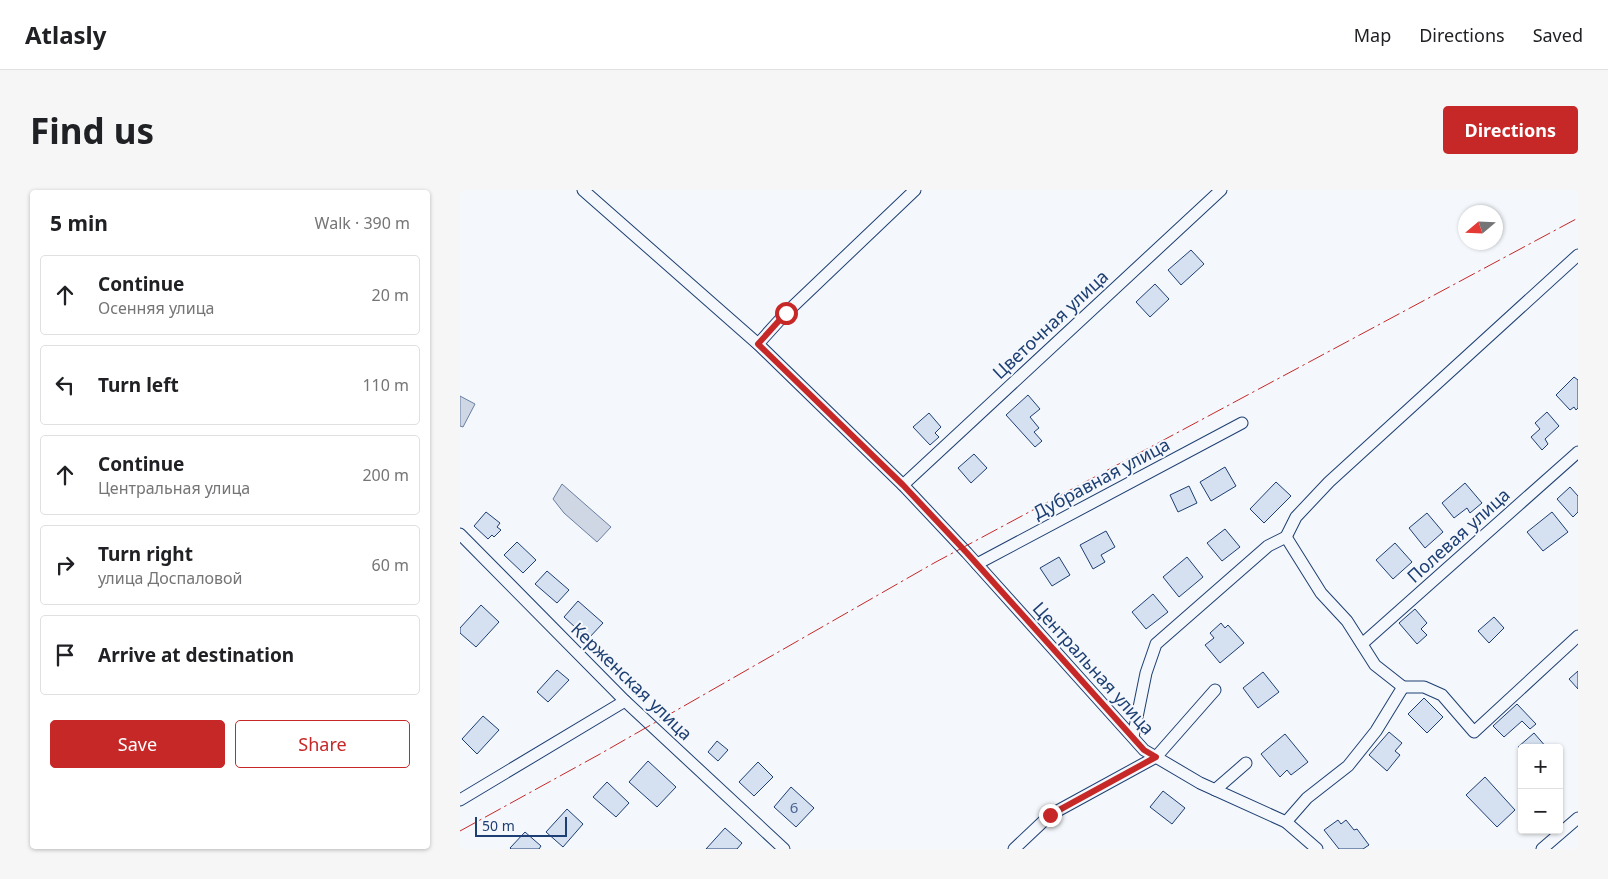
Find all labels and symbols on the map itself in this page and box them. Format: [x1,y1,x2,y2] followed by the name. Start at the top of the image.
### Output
[1458,205,1503,250] north arrow
[987,264,1113,384] street label: Цветочная улица
[775,302,798,325] route start
[1028,432,1174,524] street label: Дубравная улица
[1401,482,1515,588] street label: Полевая улица
[1028,596,1160,740] street label: Центральная улица
[566,617,698,745] street label: Керженская улица
[790,797,798,817] house number: 6
[1039,804,1062,827] route end
[475,814,568,837] scale bar

